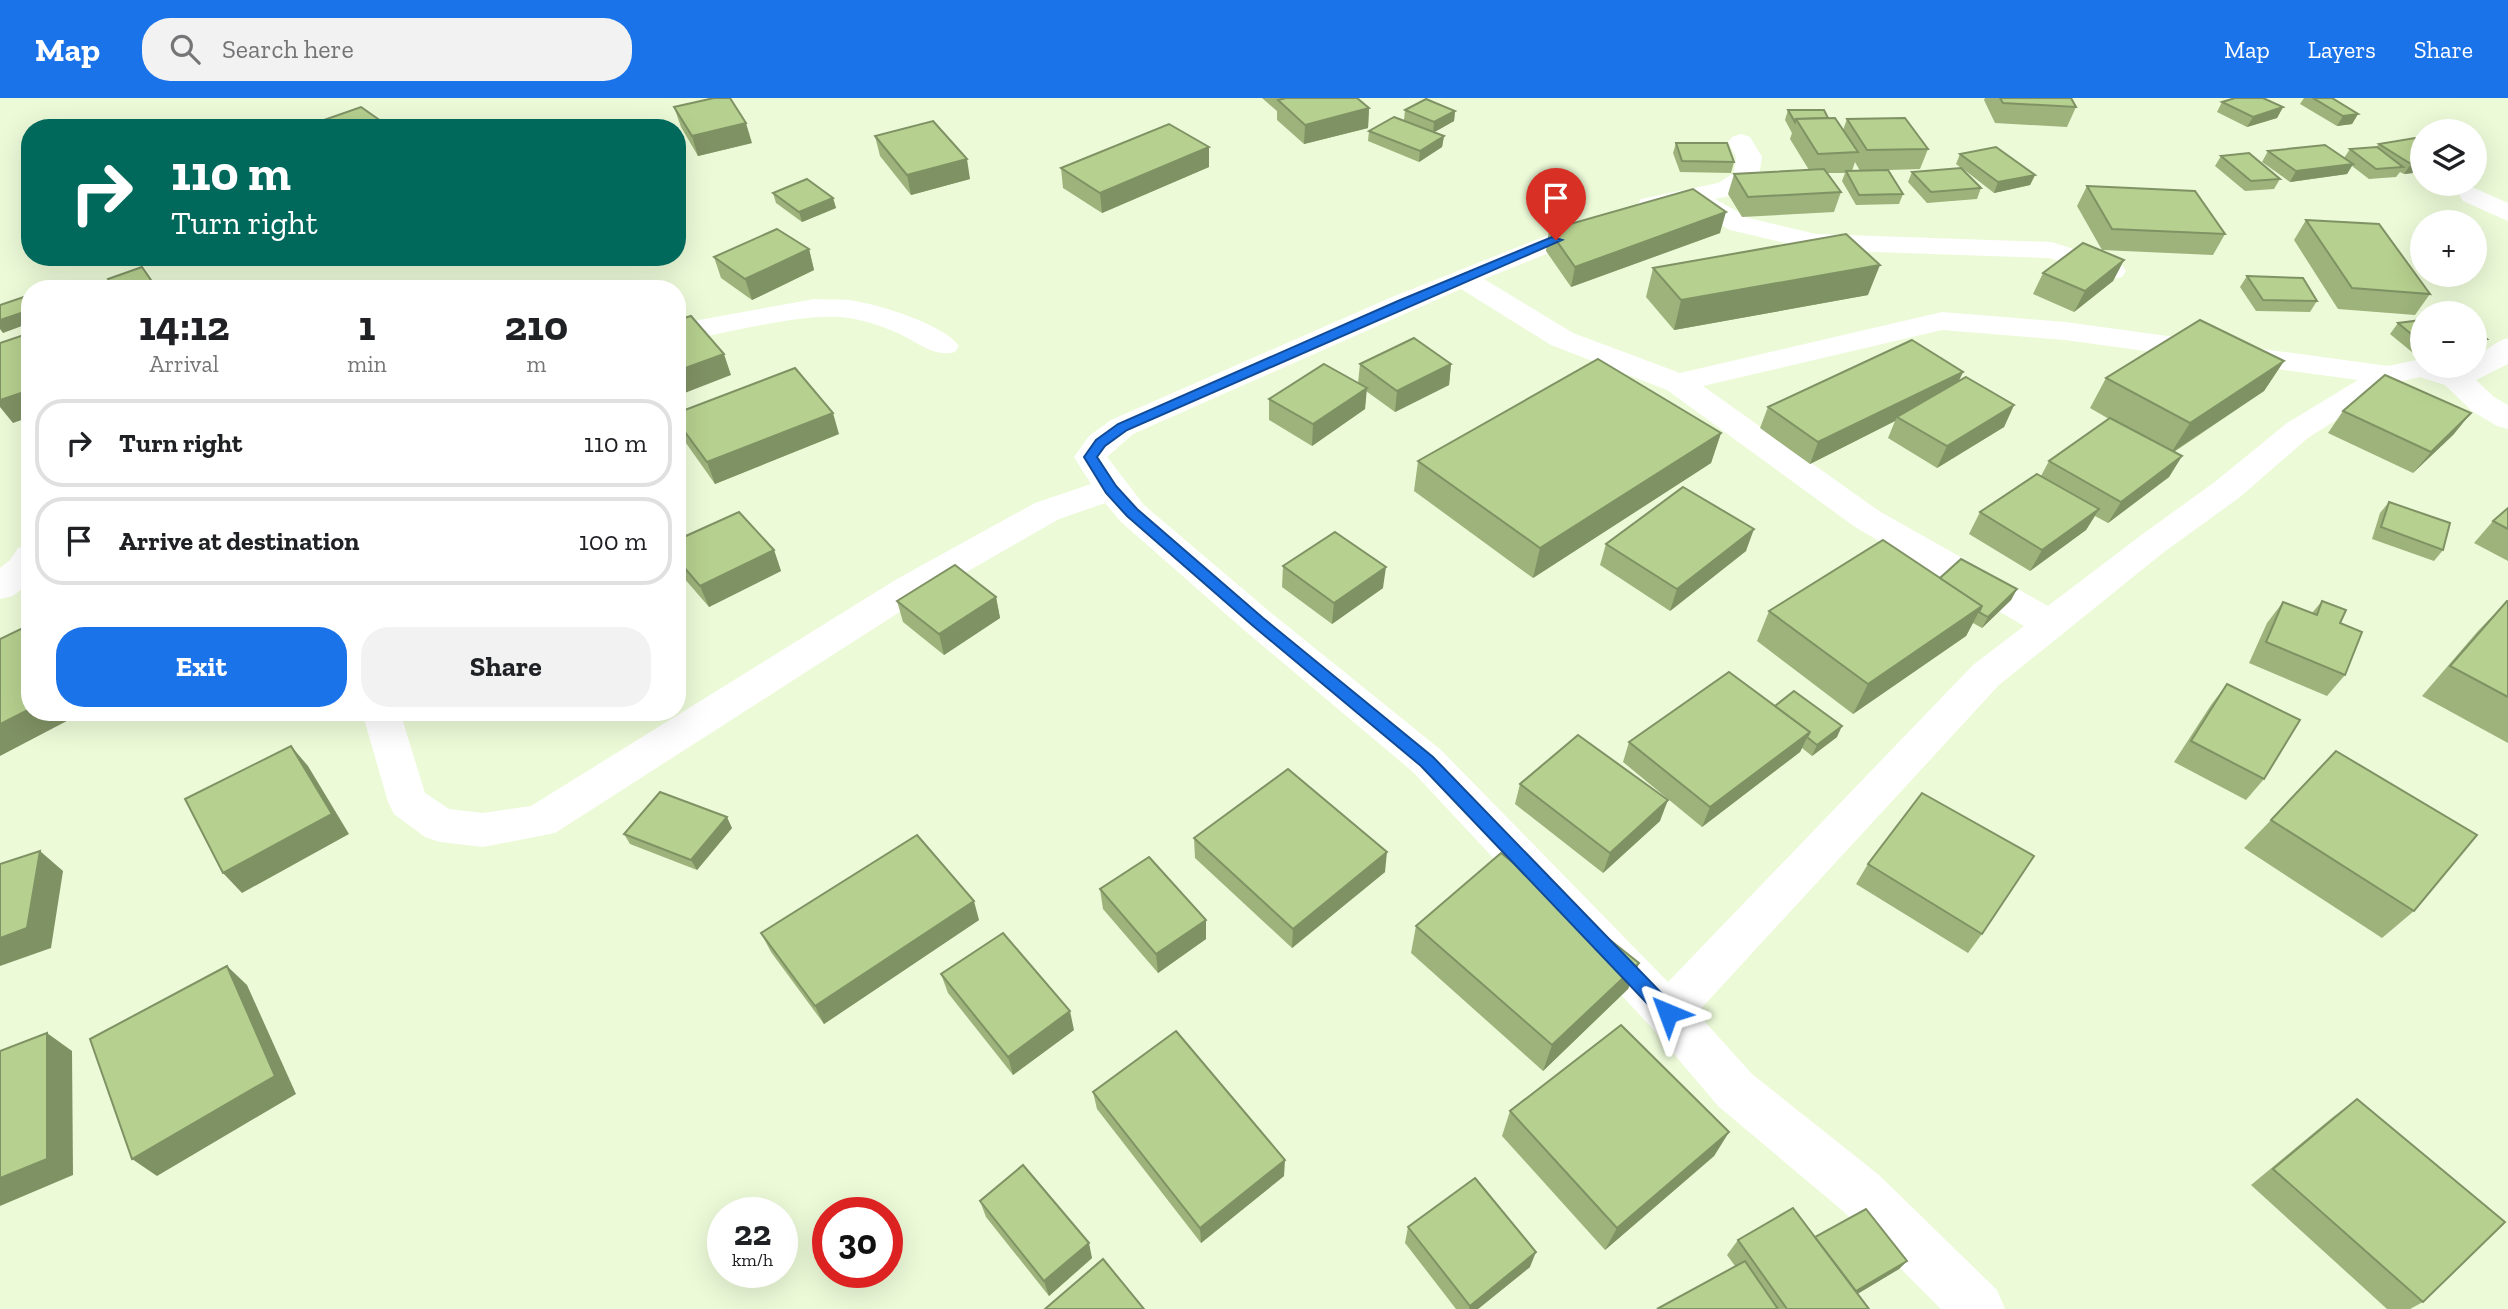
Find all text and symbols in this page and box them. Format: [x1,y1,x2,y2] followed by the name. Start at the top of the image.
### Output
[142,18,632,81] search box
[35,30,100,69] text: Map
[166,30,204,68] icon: search
[222,33,354,65] text: Search here
[2224,35,2270,64] text: Map
[2308,35,2376,64] text: Layers
[2414,35,2473,64] text: Share
[2410,119,2487,378] map controls
[2410,119,2487,196] button: layers
[171,144,291,203] text: 110 m
[56,147,147,238] icon: right
[1526,168,1586,240] pin
[1537,179,1575,217] icon: arrive
[171,204,318,242] text: Turn right
[2410,210,2487,287] button: +
[139,300,230,351] text: 14:12
[359,300,376,351] text: 1
[505,300,568,351] text: 210
[2410,301,2487,378] button: −
[150,350,219,378] text: Arrival
[347,350,387,378] text: min
[526,350,546,378] text: m
[60,424,98,462] icon: right
[119,427,242,459] text: Turn right
[584,427,647,459] text: 110 m
[60,522,98,560] icon: arrive
[119,525,359,557] text: Arrive at destination
[579,525,647,557] text: 100 m
[56,627,347,707] button: Exit
[361,627,651,707] button: Share
[1631,976,1705,1050] position arrow
[812,1197,903,1288] speed limit sign: 30
[734,1212,771,1254] text: 22
[732,1249,773,1271] text: km/h

